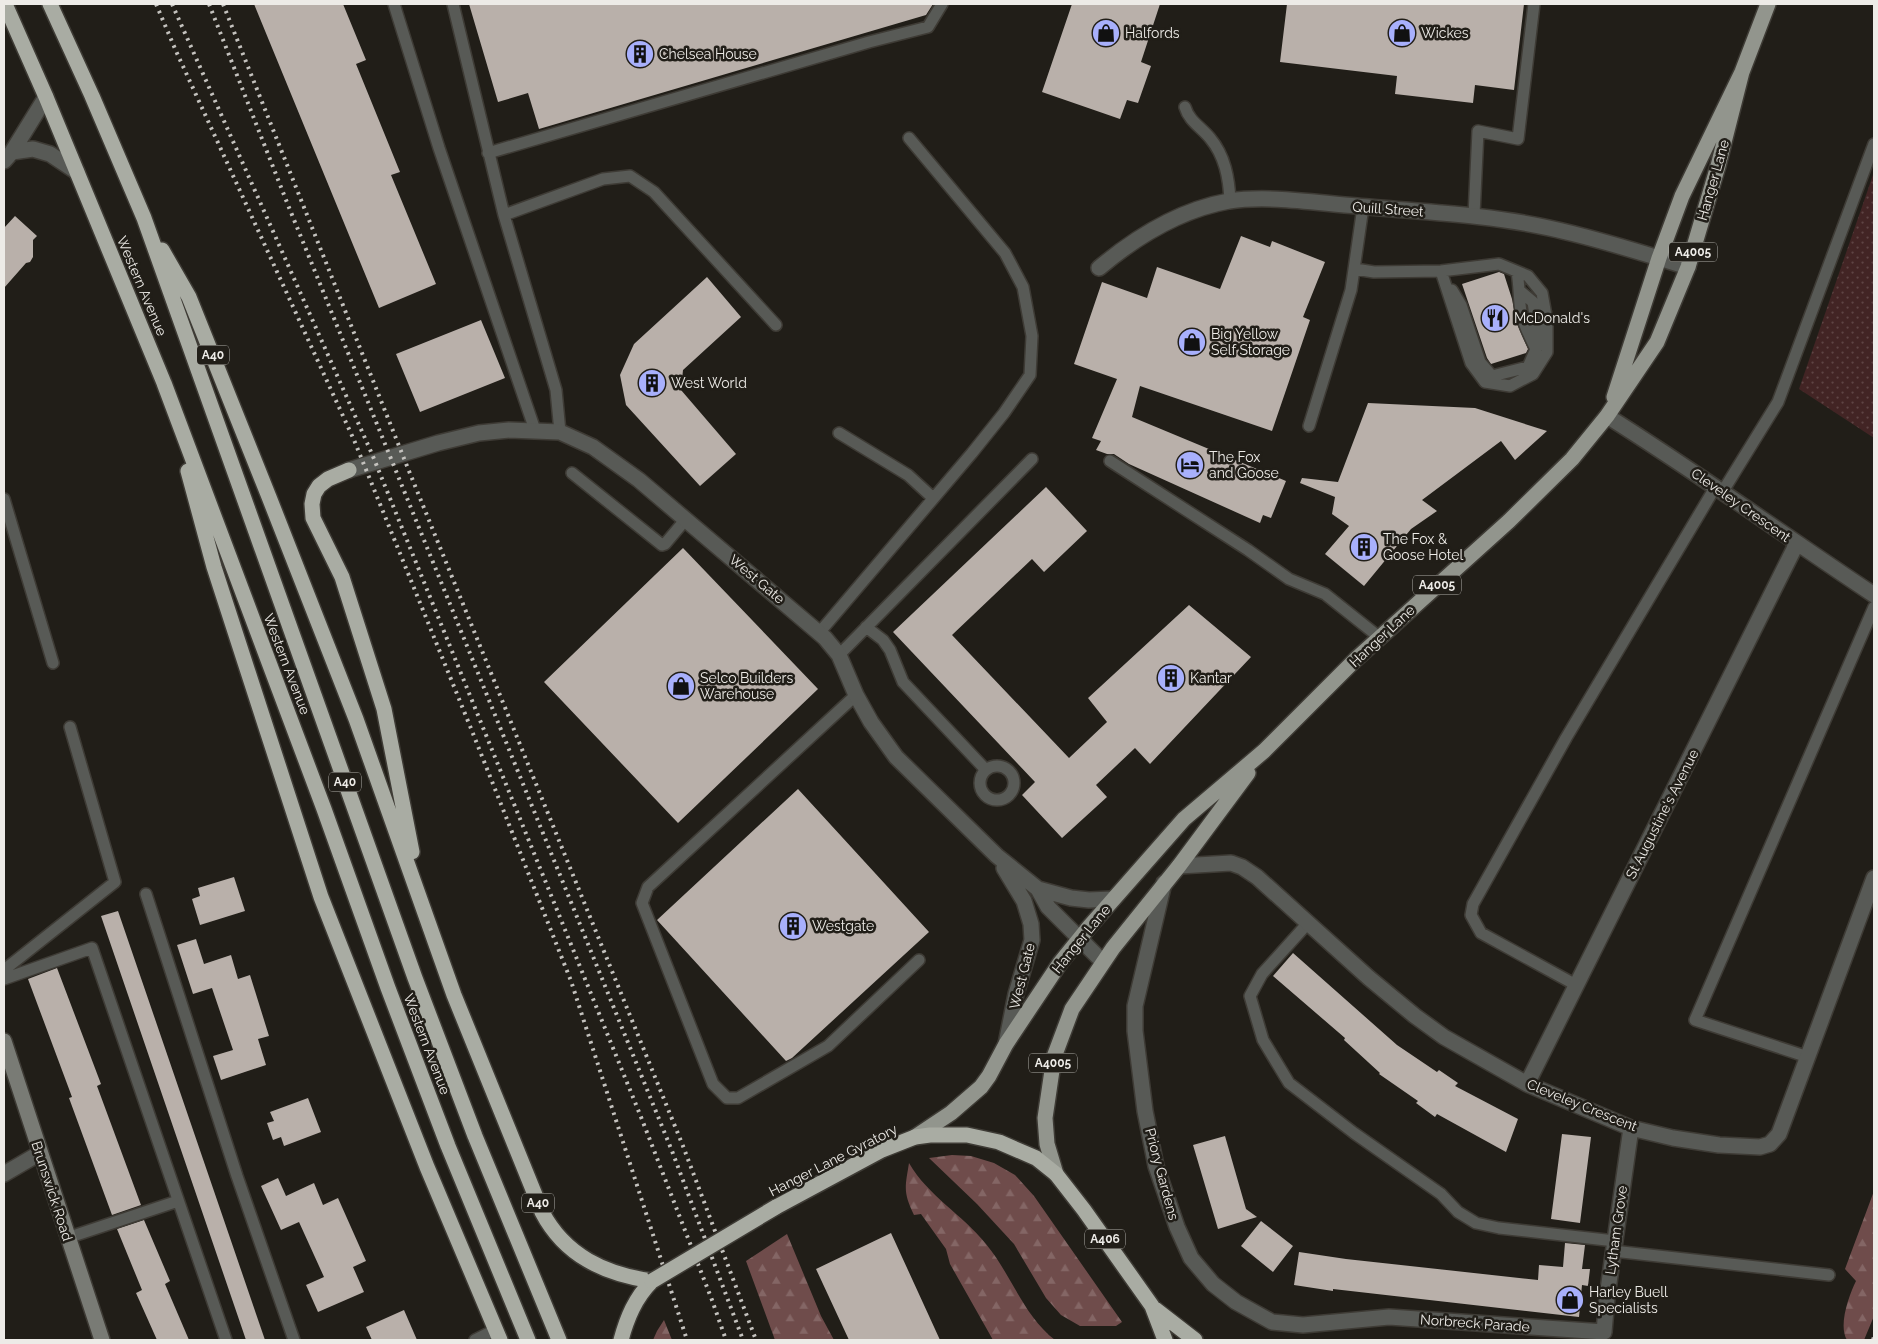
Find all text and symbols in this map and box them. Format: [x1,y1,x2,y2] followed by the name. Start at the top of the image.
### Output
[1091,18,1121,48] shop icon: Halfords
[1387,18,1417,48] shop icon: Wickes
[1125,25,1180,41] place label: Halfords
[1421,25,1469,41] place label: Wickes
[625,39,655,69] building icon: Chelsea House
[659,46,757,62] place label: Chelsea House
[1694,138,1732,222] street label: Hanger Lane
[1352,199,1424,219] street label: Quill Street
[114,234,170,338] street label: Western Avenue
[1669,242,1717,262] road number: A4005
[1480,303,1510,333] restaurant icon: McDonald's
[1514,310,1590,326] place label: McDonald's
[1211,326,1290,358] place label: Big Yellow Self Storage
[1177,327,1207,357] shop icon: Big Yellow Self Storage
[197,346,229,364] road number: A40
[637,368,667,398] building icon: West World
[671,375,747,391] place label: West World
[1209,449,1279,481] place label: The Fox and Goose
[1175,450,1205,480] hotel icon: The Fox and Goose
[1688,465,1794,545] street label: Cleveley Crescent
[1383,531,1463,563] place label: The Fox & Goose Hotel
[1349,532,1379,562] building icon: The Fox & Goose Hotel
[726,551,788,607] street label: West Gate
[1413,576,1461,594] road number: A4005
[1346,602,1418,670] street label: Hanger Lane
[260,611,314,717] street label: Western Avenue
[1156,663,1186,693] building icon: Kantar
[700,670,793,702] place label: Selco Builders Warehouse
[1190,670,1232,686] place label: Kantar
[666,671,696,701] shop icon: Selco Builders Warehouse
[1622,747,1702,881] street label: St Augustine's Avenue
[329,772,361,792] road number: A40
[1049,902,1113,976] street label: Hanger Lane
[778,911,808,941] building icon: Westgate
[812,918,874,934] place label: Westgate
[1006,941,1038,1011] street label: West Gate
[400,991,454,1097] street label: Western Avenue
[1029,1054,1077,1072] road number: A4005
[1525,1076,1640,1135] street label: Cleveley Crescent
[766,1120,900,1199] street label: Hanger Lane Gyratory
[1142,1126,1182,1222] street label: Priory Gardens
[28,1139,76,1243] street label: Brunswick Road
[1602,1184,1630,1276] street label: Lytham Grove
[522,1194,554,1212] road number: A40
[1085,1230,1125,1248] road number: A406
[1589,1284,1668,1316] place label: Harley Buell Specialists
[1555,1285,1585,1315] shop icon: Harley Buell Specialists
[1420,1311,1530,1335] street label: Norbreck Parade

